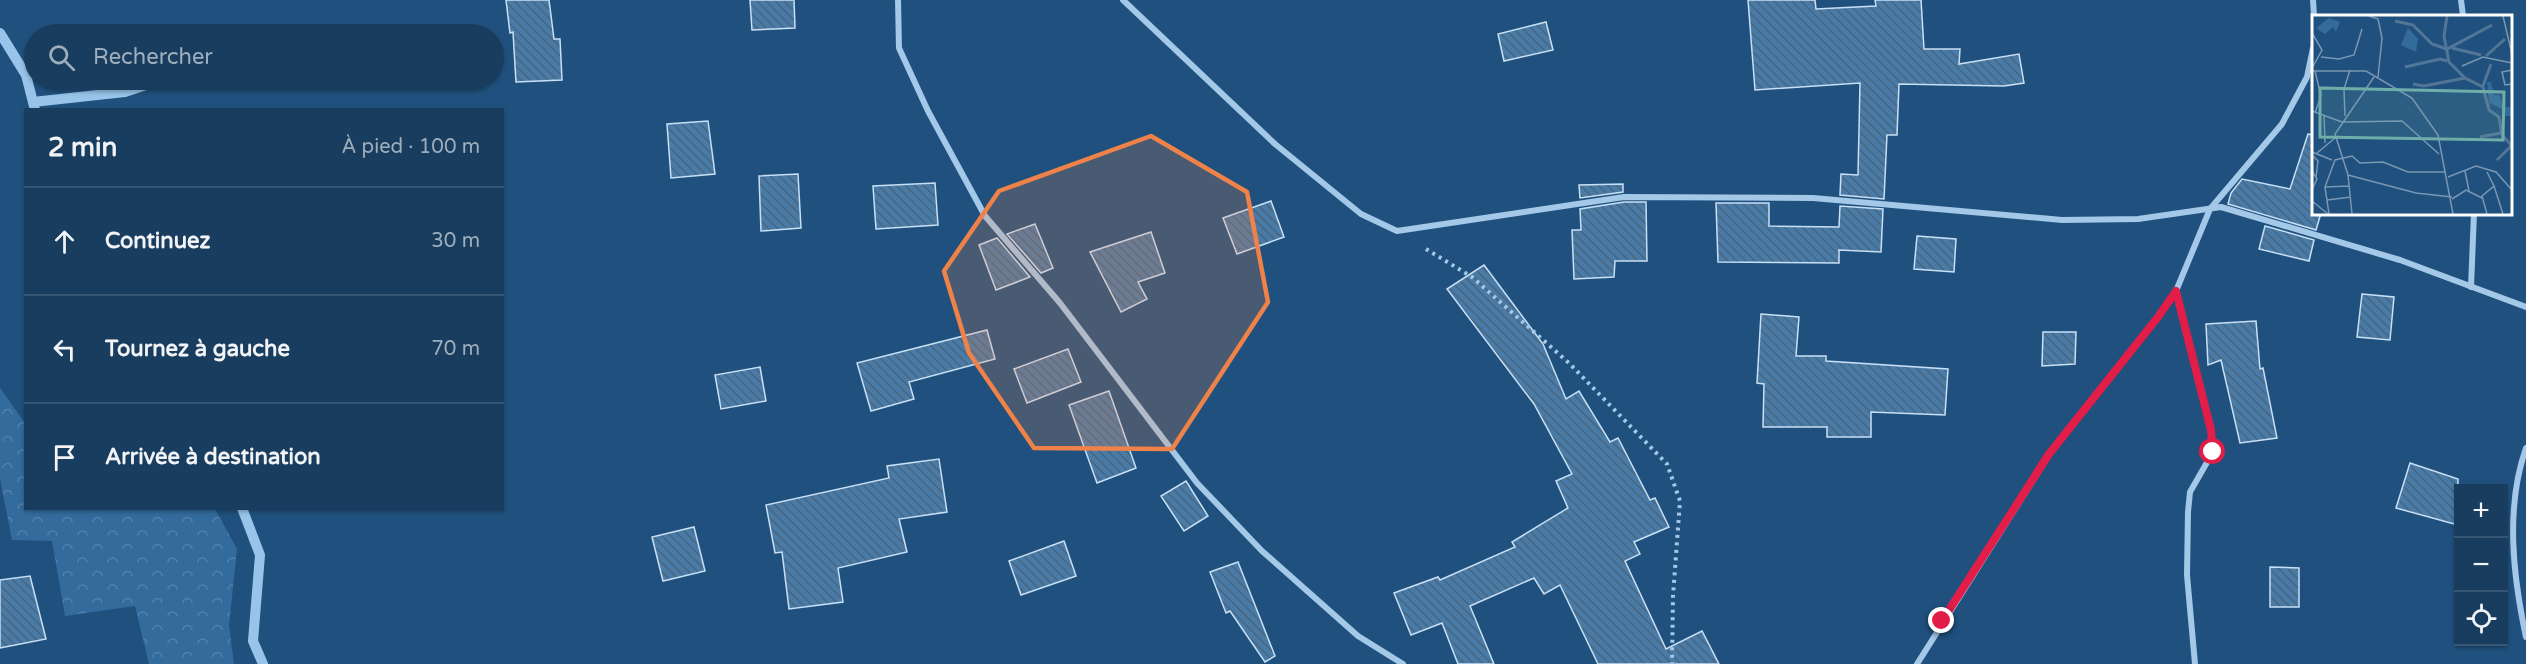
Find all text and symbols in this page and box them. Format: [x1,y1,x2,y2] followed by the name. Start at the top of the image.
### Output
[2312,15,2511,214] inset map
[24,24,504,90] search box
[45,41,78,74] icon: search
[93,44,213,70] text: Rechercher
[48,132,117,163] text: 2 min
[342,135,480,159] text: À pied · 100 m
[48,225,81,258] icon: ahead
[105,228,210,254] text: Continuez
[431,229,480,253] text: 30 m
[48,333,81,366] icon: left
[105,336,290,362] text: Tournez à gauche
[431,337,480,361] text: 70 m
[2199,438,2225,464] route start
[48,441,81,474] icon: arrive
[105,444,321,470] text: Arrivée à destination
[2454,484,2508,646] map controls
[2454,484,2508,538] button: +
[2454,538,2508,592] button: −
[2454,592,2508,646] button: locate
[1928,607,1954,633] route end

